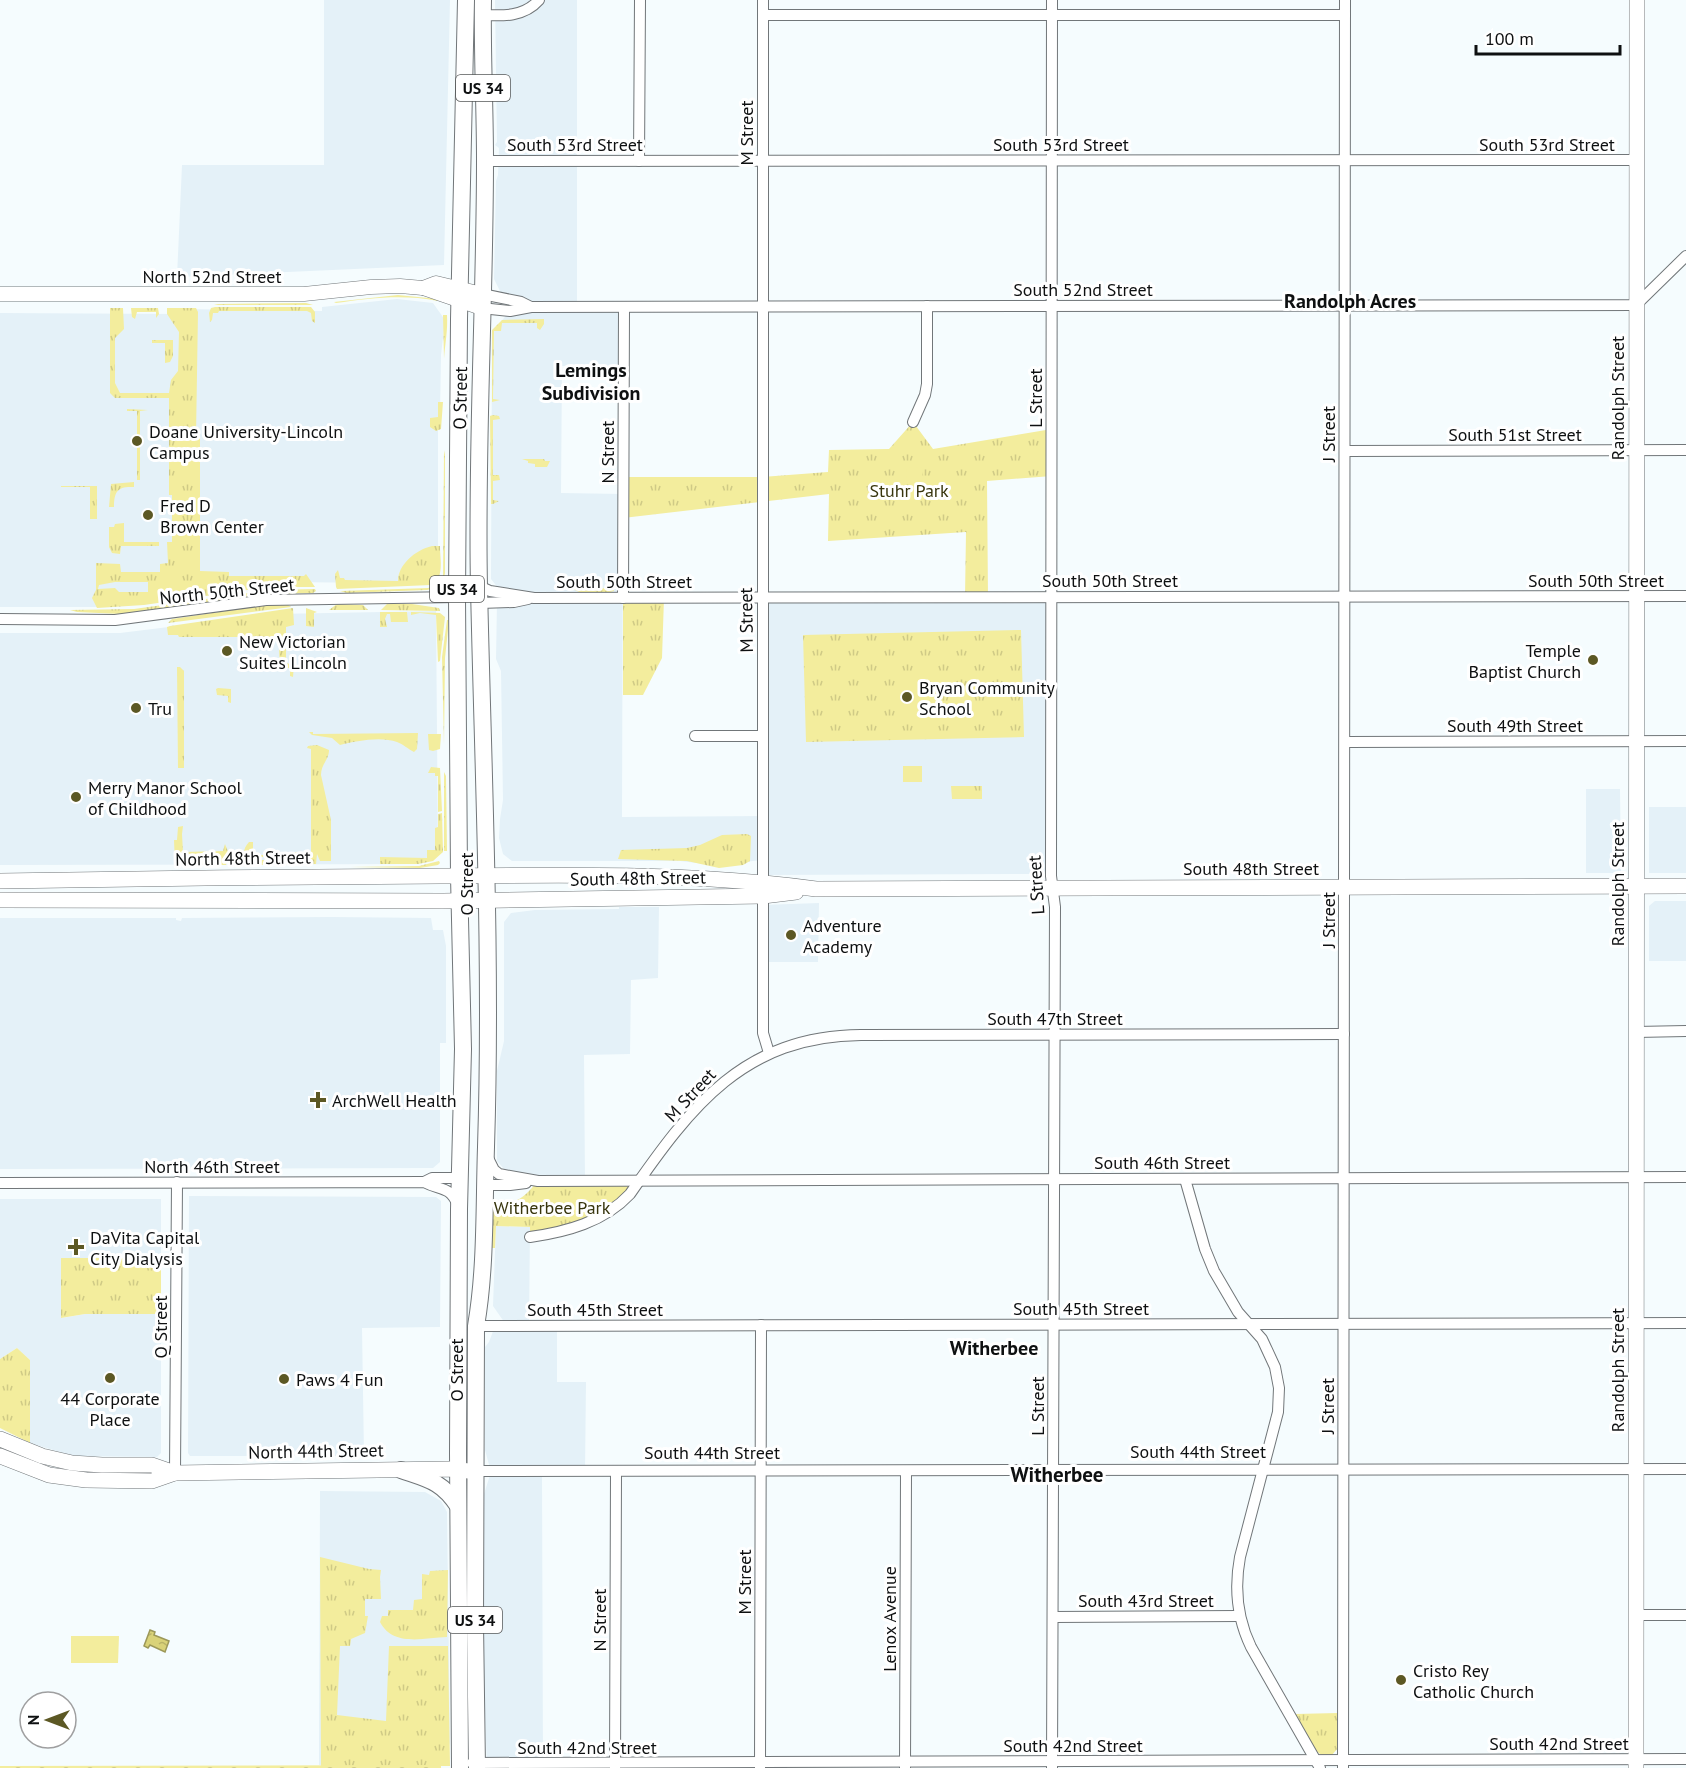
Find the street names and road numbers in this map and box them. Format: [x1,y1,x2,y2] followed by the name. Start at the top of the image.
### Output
[456,75,510,101] road number: US 34
[735,100,758,166] street label: M Street
[507,133,643,156] street label: South 53rd Street
[993,133,1129,156] street label: South 53rd Street
[1479,133,1615,156] street label: South 53rd Street
[142,265,282,288] street label: North 52nd Street
[1013,278,1153,301] street label: South 52nd Street
[1606,336,1629,460] street label: Randolph Street
[448,366,472,430] street label: O Street
[1024,368,1047,428] street label: L Street
[1317,406,1340,463] street label: J Street
[596,421,619,483] street label: N Street
[1448,423,1582,446] street label: South 51st Street
[1042,569,1178,592] street label: South 50th Street
[1528,569,1664,592] street label: South 50th Street
[556,570,692,593] street label: South 50th Street
[158,572,296,610] street label: North 50th Street
[430,576,484,602] road number: US 34
[734,587,758,653] street label: M Street
[1447,714,1583,737] street label: South 49th Street
[1606,822,1629,946] street label: Randolph Street
[175,845,311,871] street label: North 48th Street
[455,852,478,916] street label: O Street
[1022,855,1050,915] street label: L Street
[1183,857,1319,880] street label: South 48th Street
[570,865,706,891] street label: South 48th Street
[1317,892,1340,949] street label: J Street
[987,1007,1123,1030] street label: South 47th Street
[659,1063,721,1127] street label: M Street
[1094,1151,1230,1174] street label: South 46th Street
[144,1155,280,1178] street label: North 46th Street
[149,1295,172,1359] street label: Q Street
[1013,1297,1149,1320] street label: South 45th Street
[527,1298,663,1321] street label: South 45th Street
[1606,1308,1629,1432] street label: Randolph Street
[445,1338,468,1402] street label: O Street
[1026,1376,1049,1436] street label: L Street
[1316,1378,1339,1435] street label: J Street
[248,1438,384,1464] street label: North 44th Street
[1130,1440,1266,1463] street label: South 44th Street
[644,1441,780,1464] street label: South 44th Street
[733,1549,756,1615] street label: M Street
[878,1566,901,1672] street label: Lenox Avenue
[588,1589,611,1651] street label: N Street
[1078,1589,1214,1612] street label: South 43rd Street
[448,1607,502,1633] road number: US 34
[1489,1732,1629,1755] street label: South 42nd Street
[1003,1734,1143,1757] street label: South 42nd Street
[517,1736,657,1759] street label: South 42nd Street

